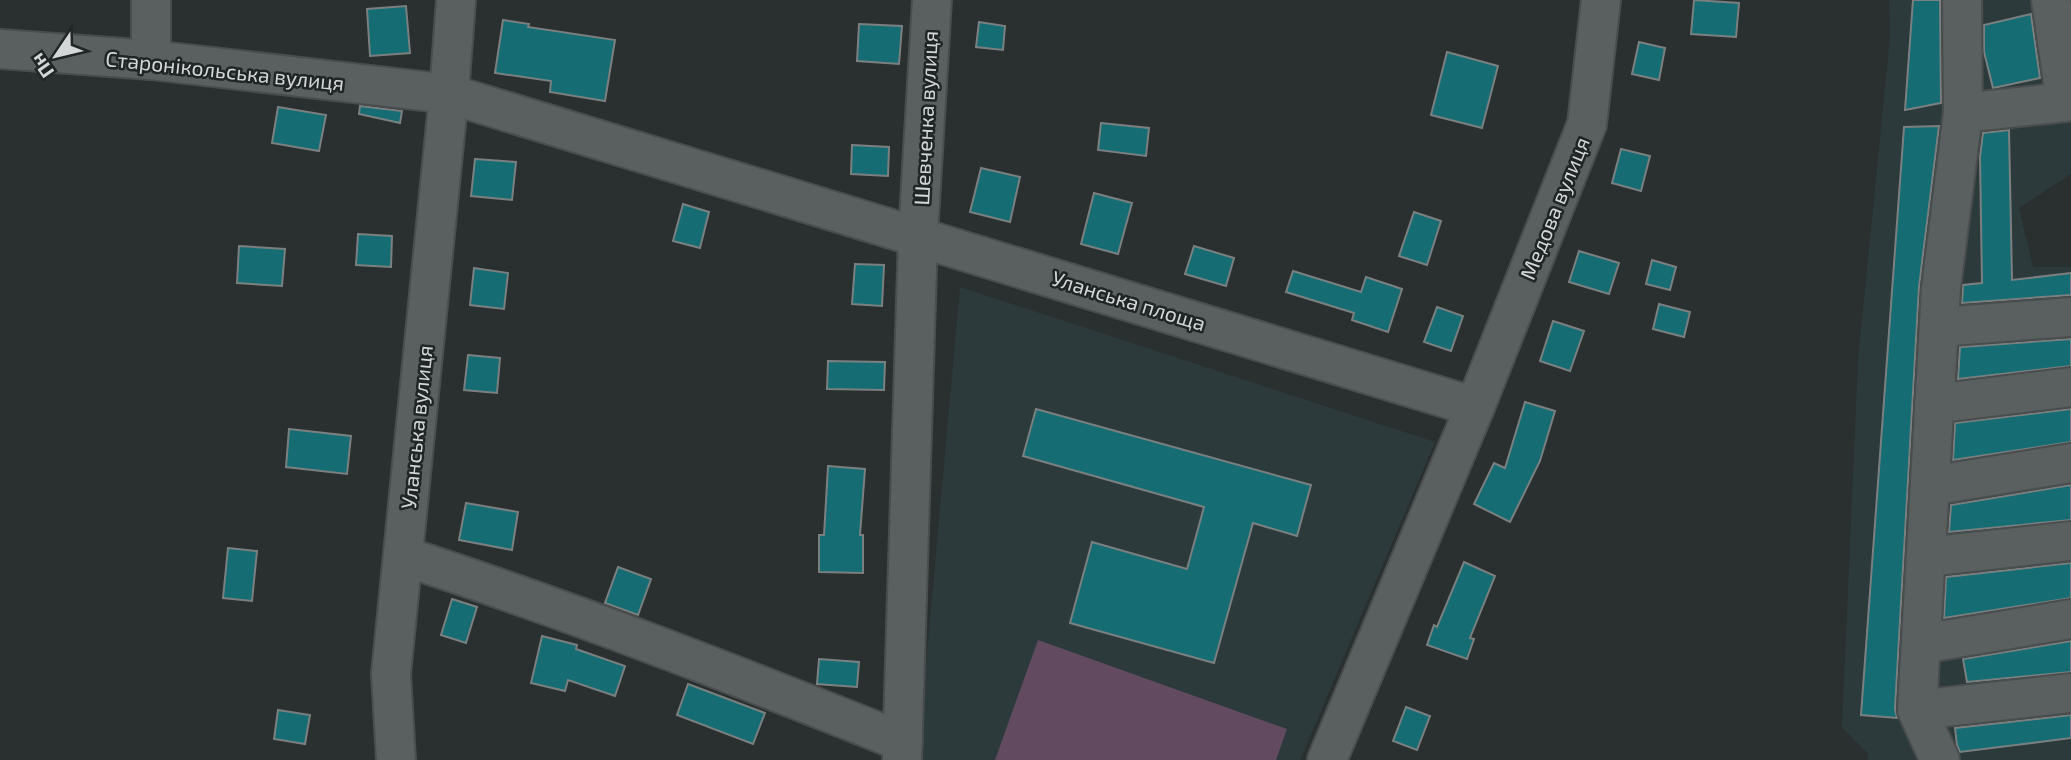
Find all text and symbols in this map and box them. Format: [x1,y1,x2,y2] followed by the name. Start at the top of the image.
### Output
[21,21,91,91] north arrow
[908,30,943,206] street label: Шевченка вулиця
[104,45,346,96] street label: Старонікольська вулиця
[25,49,58,83] text: Пн
[1514,133,1595,283] street label: Медова вулиця
[1049,265,1209,335] street label: Уланська площа
[395,344,438,510] street label: Уланська вулиця

